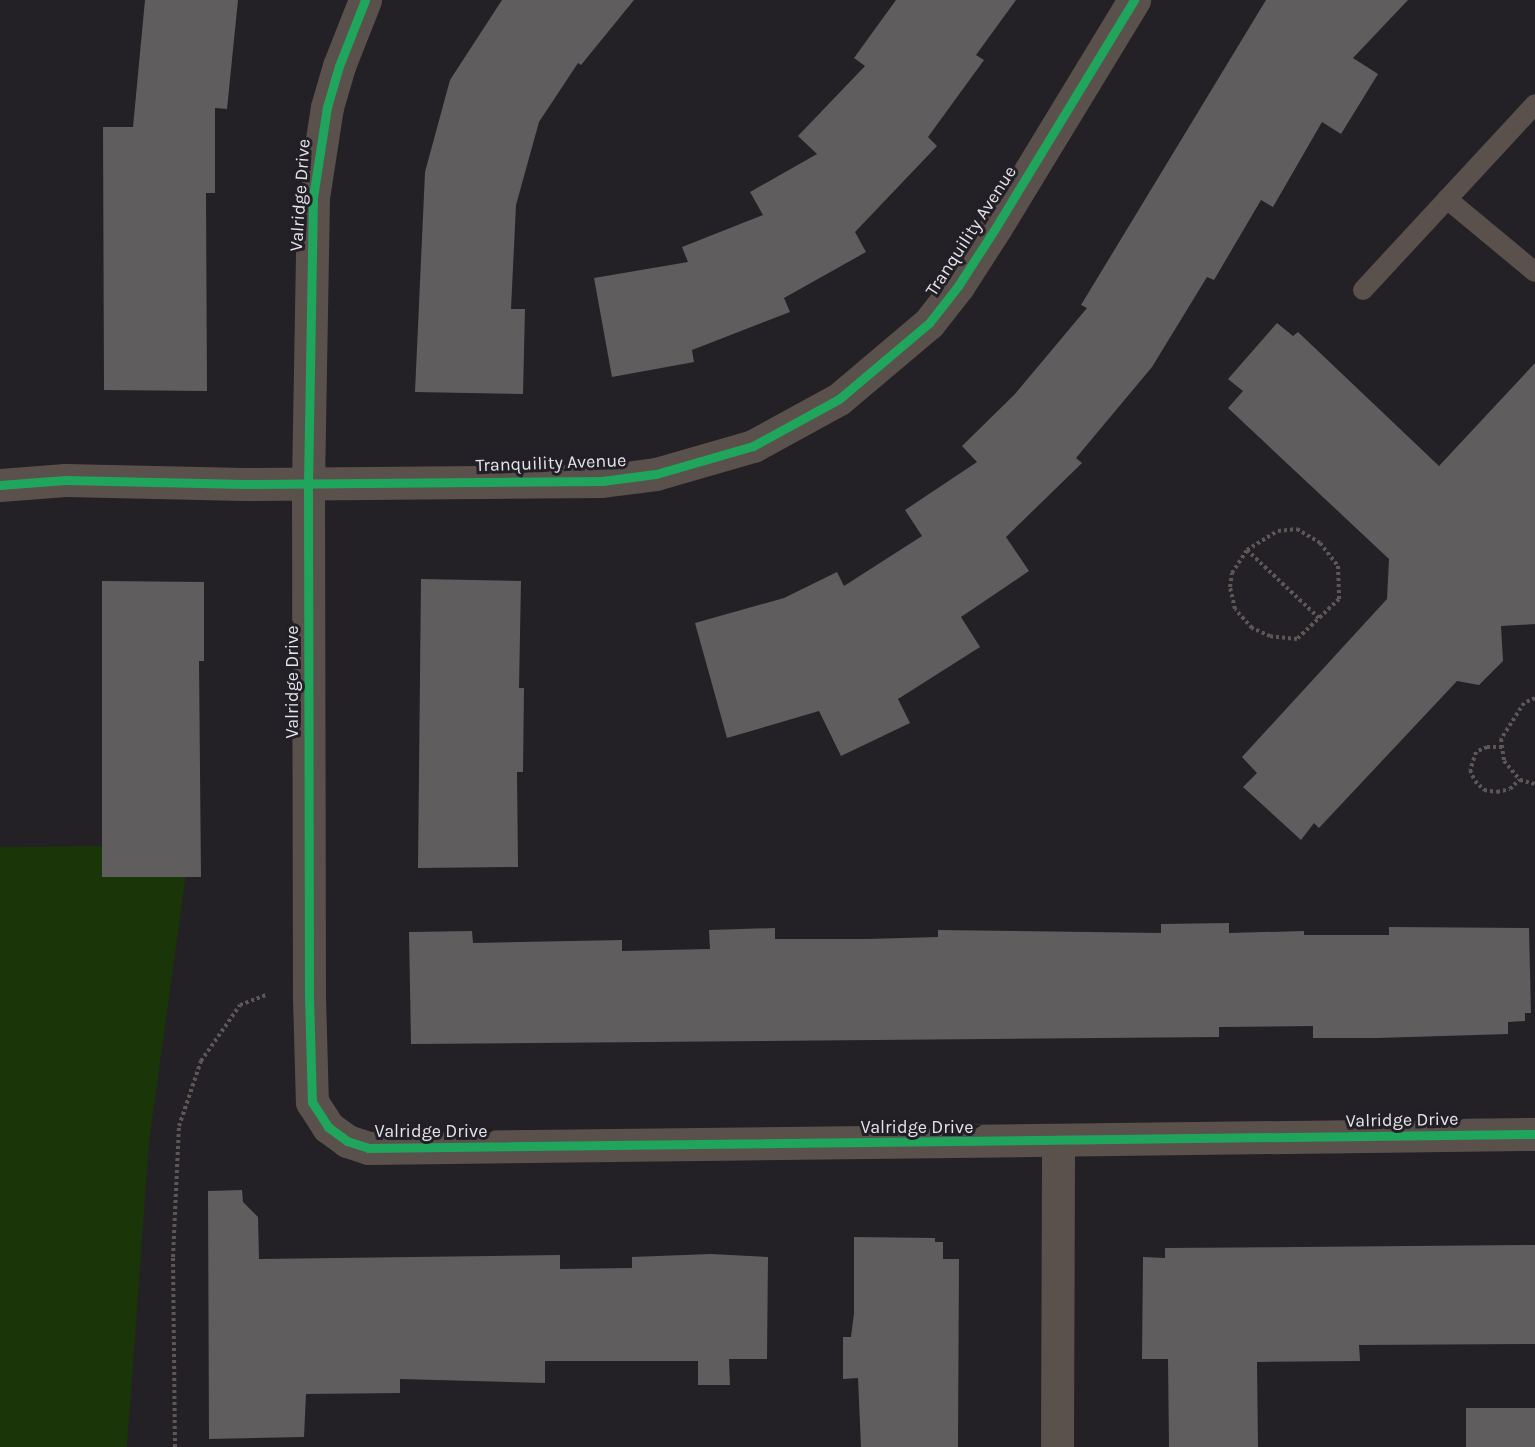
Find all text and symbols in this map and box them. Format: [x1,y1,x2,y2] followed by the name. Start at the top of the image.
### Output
[285,138,315,252] street label: Valridge Drive
[921,162,1021,300] street label: Tranquility Avenue
[475,450,627,476] street label: Tranquility Avenue
[281,626,303,738] street label: Valridge Drive
[1345,1108,1459,1132] street label: Valridge Drive
[861,1116,973,1138] street label: Valridge Drive
[375,1120,487,1142] street label: Valridge Drive

